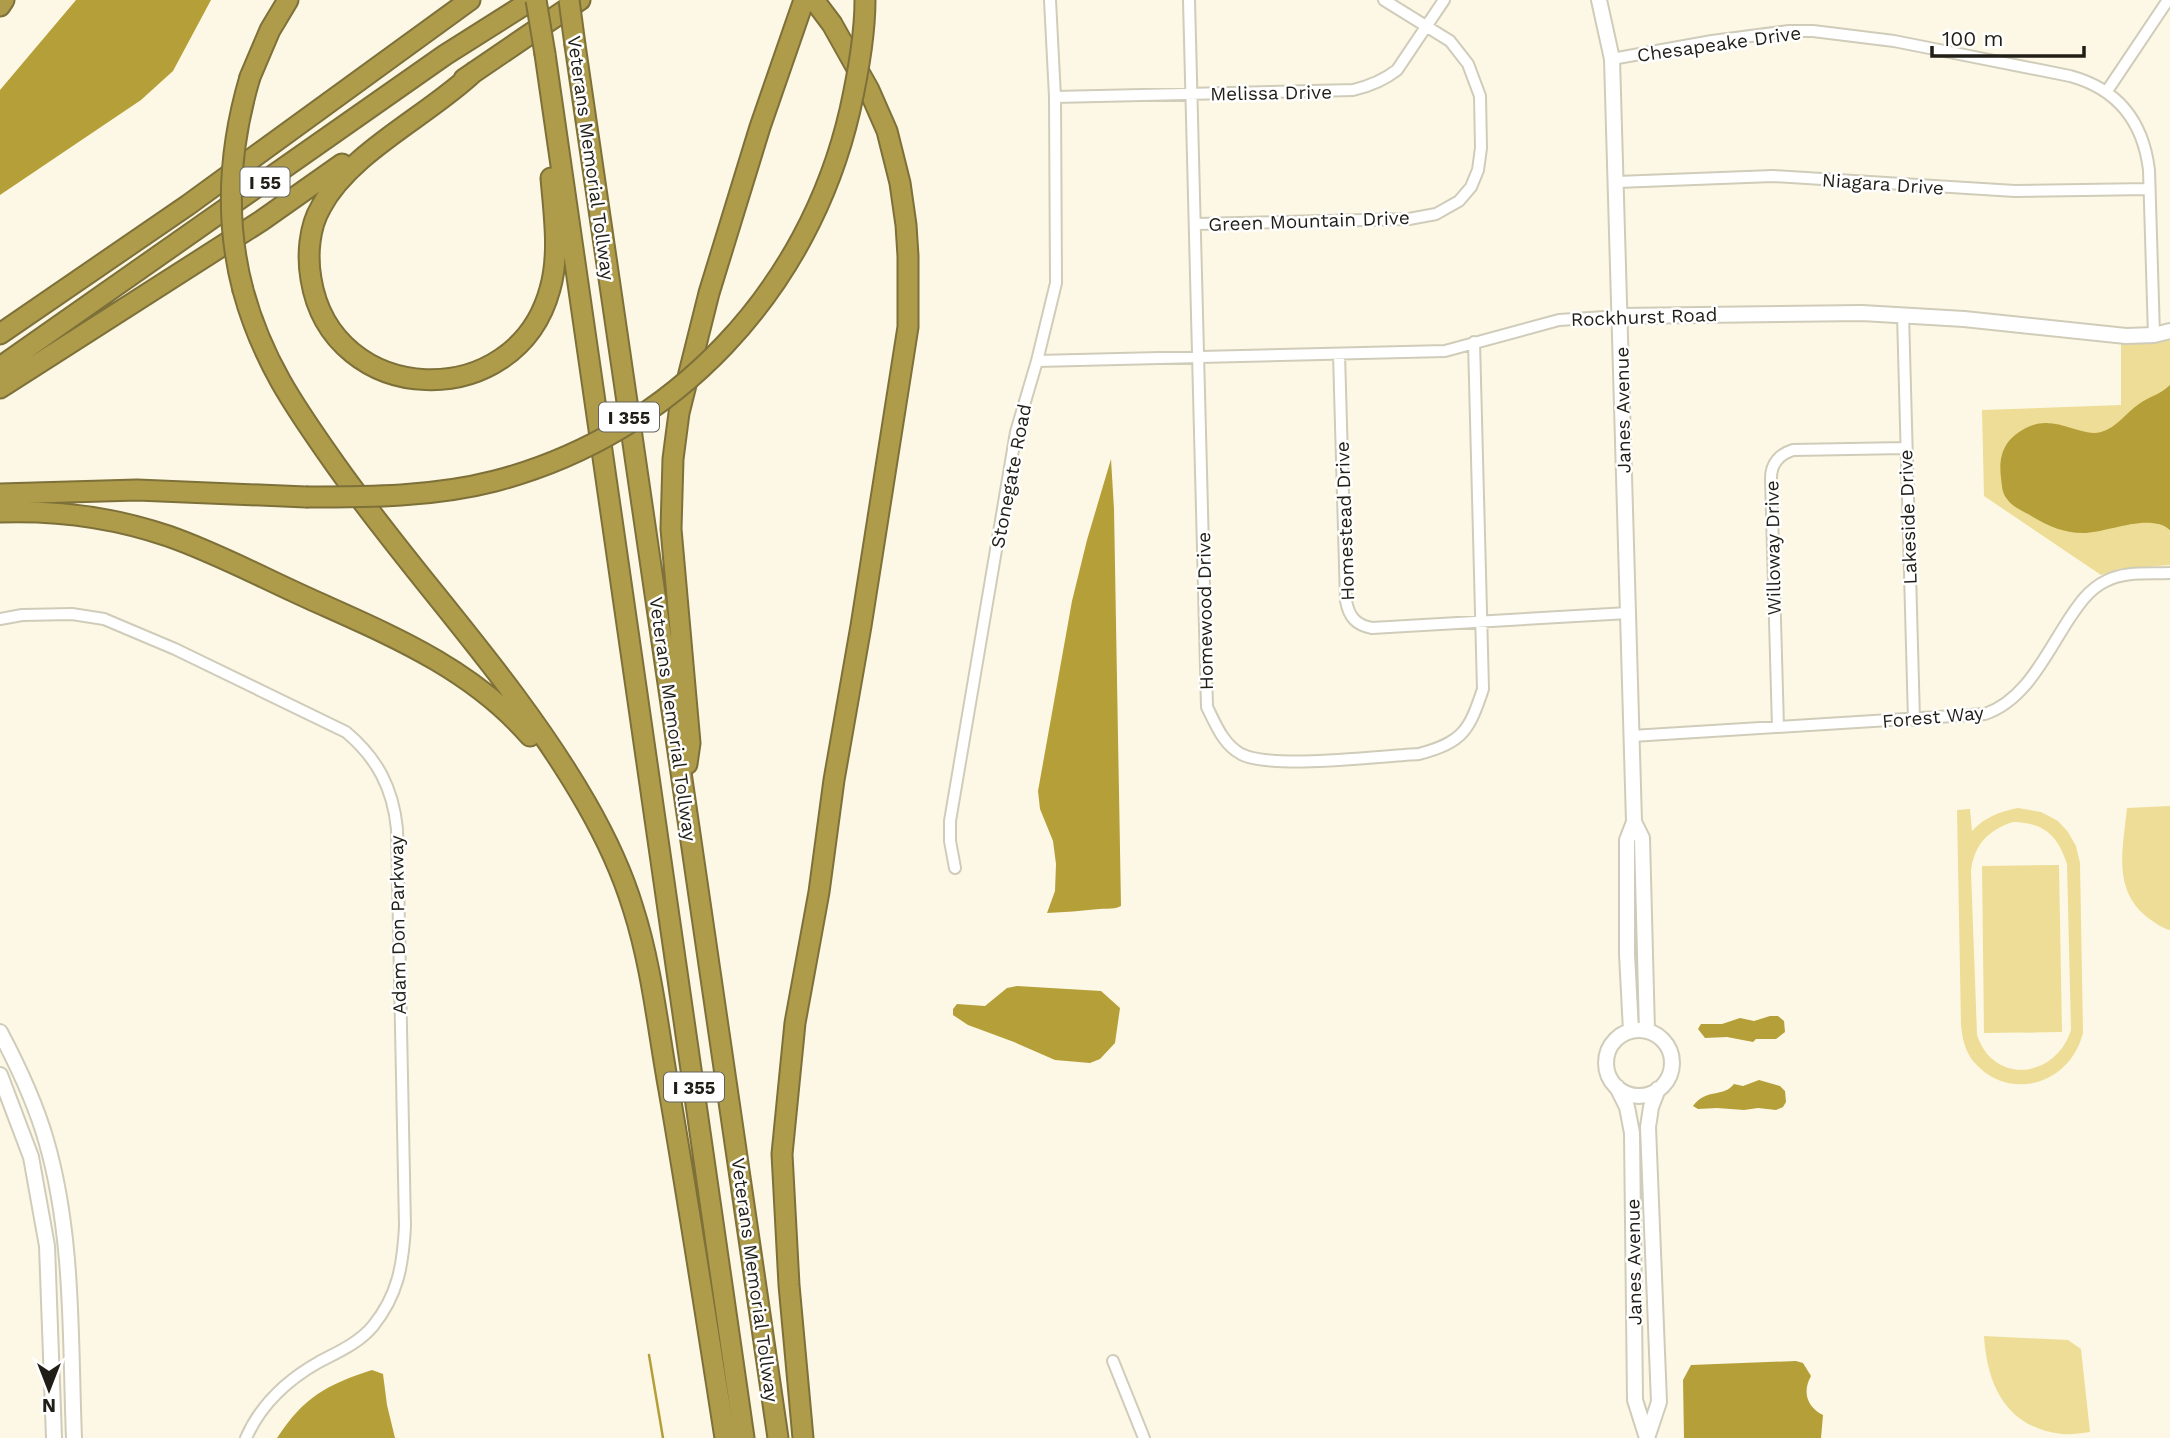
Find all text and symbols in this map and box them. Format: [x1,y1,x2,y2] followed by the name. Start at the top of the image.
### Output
[1932,14,2084,58] scale bar
[1636,21,1802,67] street label: Chesapeake Drive
[1942,26,2004,51] text: 100 m
[562,34,620,282] street label: Veterans Memorial Tollway
[1210,80,1332,106] street label: Melissa Drive
[240,168,290,196] road number: I 55
[1821,168,1945,200] street label: Niagara Drive
[1208,206,1410,236] street label: Green Mountain Drive
[1570,303,1718,331] street label: Rockhurst Road
[1610,346,1636,474] street label: Janes Avenue
[599,402,659,432] road number: I 355
[986,402,1036,550] street label: Stonegate Road
[1331,441,1359,601] street label: Homestead Drive
[1894,449,1922,585] street label: Lakeside Drive
[1760,480,1786,616] street label: Willoway Drive
[1192,532,1218,690] street label: Homewood Drive
[644,595,702,843] street label: Veterans Memorial Tollway
[1881,701,1985,733] street label: Forest Way
[385,835,411,1015] street label: Adam Don Parkway
[664,1072,724,1102] road number: I 355
[726,1156,784,1404] street label: Veterans Memorial Tollway
[1621,1198,1647,1326] street label: Janes Avenue
[14,1354,84,1424] north arrow
[42,1394,56,1417] text: N

